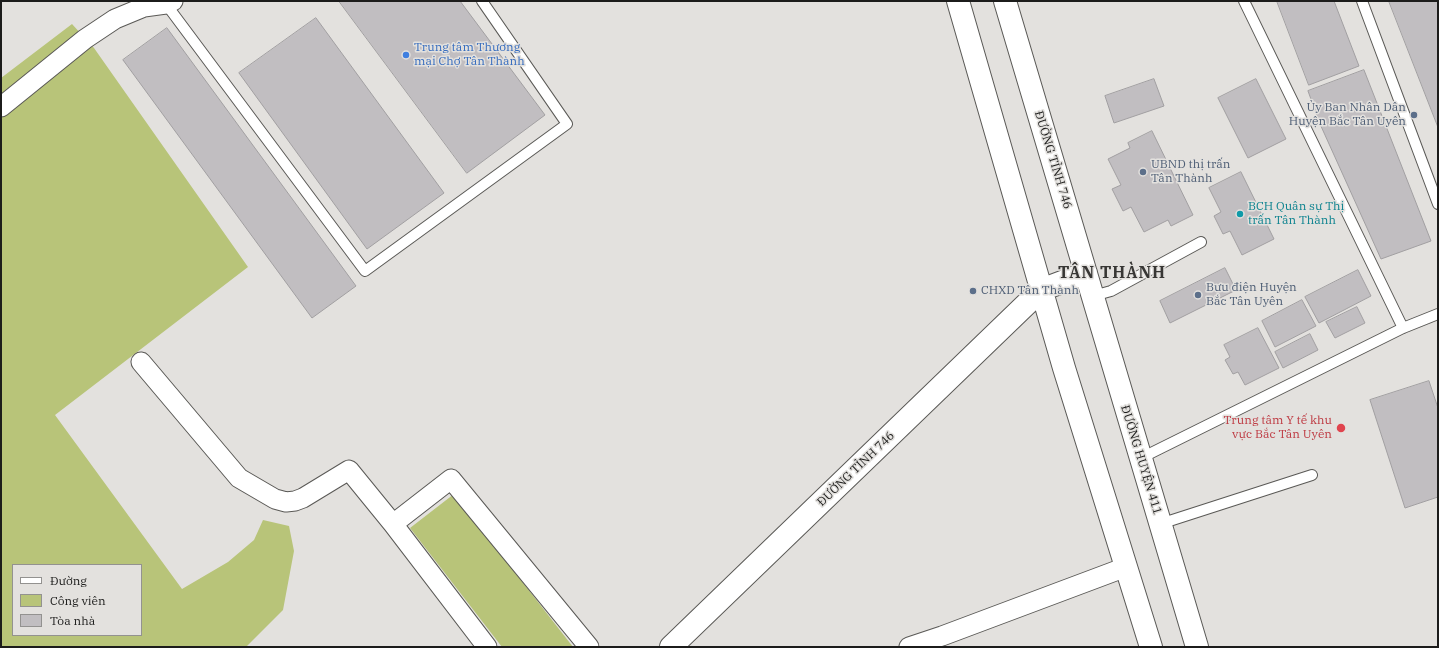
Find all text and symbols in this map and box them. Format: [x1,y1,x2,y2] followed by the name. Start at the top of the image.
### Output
[414,41,525,69] place label: Trung tâm Thương mại Chợ Tân Thành
[401,50,411,60] marker: Trung tâm Thương mại Chợ Tân Thành
[1289,101,1406,129] place label: Ủy Ban Nhân Dân Huyện Bắc Tân Uyên
[1031,109,1075,211] street label: ĐƯỜNG TỈNH 746
[1409,110,1419,120] marker: Ủy Ban Nhân Dân Huyện Bắc Tân Uyên
[1151,158,1231,186] place label: UBND thị trấn Tân Thành
[1138,167,1148,177] marker: UBND thị trấn Tân Thành
[1248,200,1344,228] place label: BCH Quân sự Thị trấn Tân Thành
[1235,209,1245,219] marker: BCH Quân sự Thị trấn Tân Thành
[1058,263,1166,283] district label: TÂN THÀNH
[1206,281,1297,309] place label: Bưu điện Huyện Bắc Tân Uyên
[981,284,1079,298] place label: CHXD Tân Thành
[968,286,978,296] marker: CHXD Tân Thành
[1193,290,1203,300] marker: Bưu điện Huyện Bắc Tân Uyên
[1117,403,1165,517] street label: ĐƯỜNG HUYỆN 411
[1224,414,1332,442] place label: Trung tâm Y tế khu vực Bắc Tân Uyên
[1335,422,1347,434] marker: Trung tâm Y tế khu vực Bắc Tân Uyên
[814,428,898,510] street label: ĐƯỜNG TỈNH 746
[12,564,142,636] legend
[50,573,87,588] text: Đường
[50,593,106,608] text: Công viên
[50,613,95,628] text: Tòa nhà

